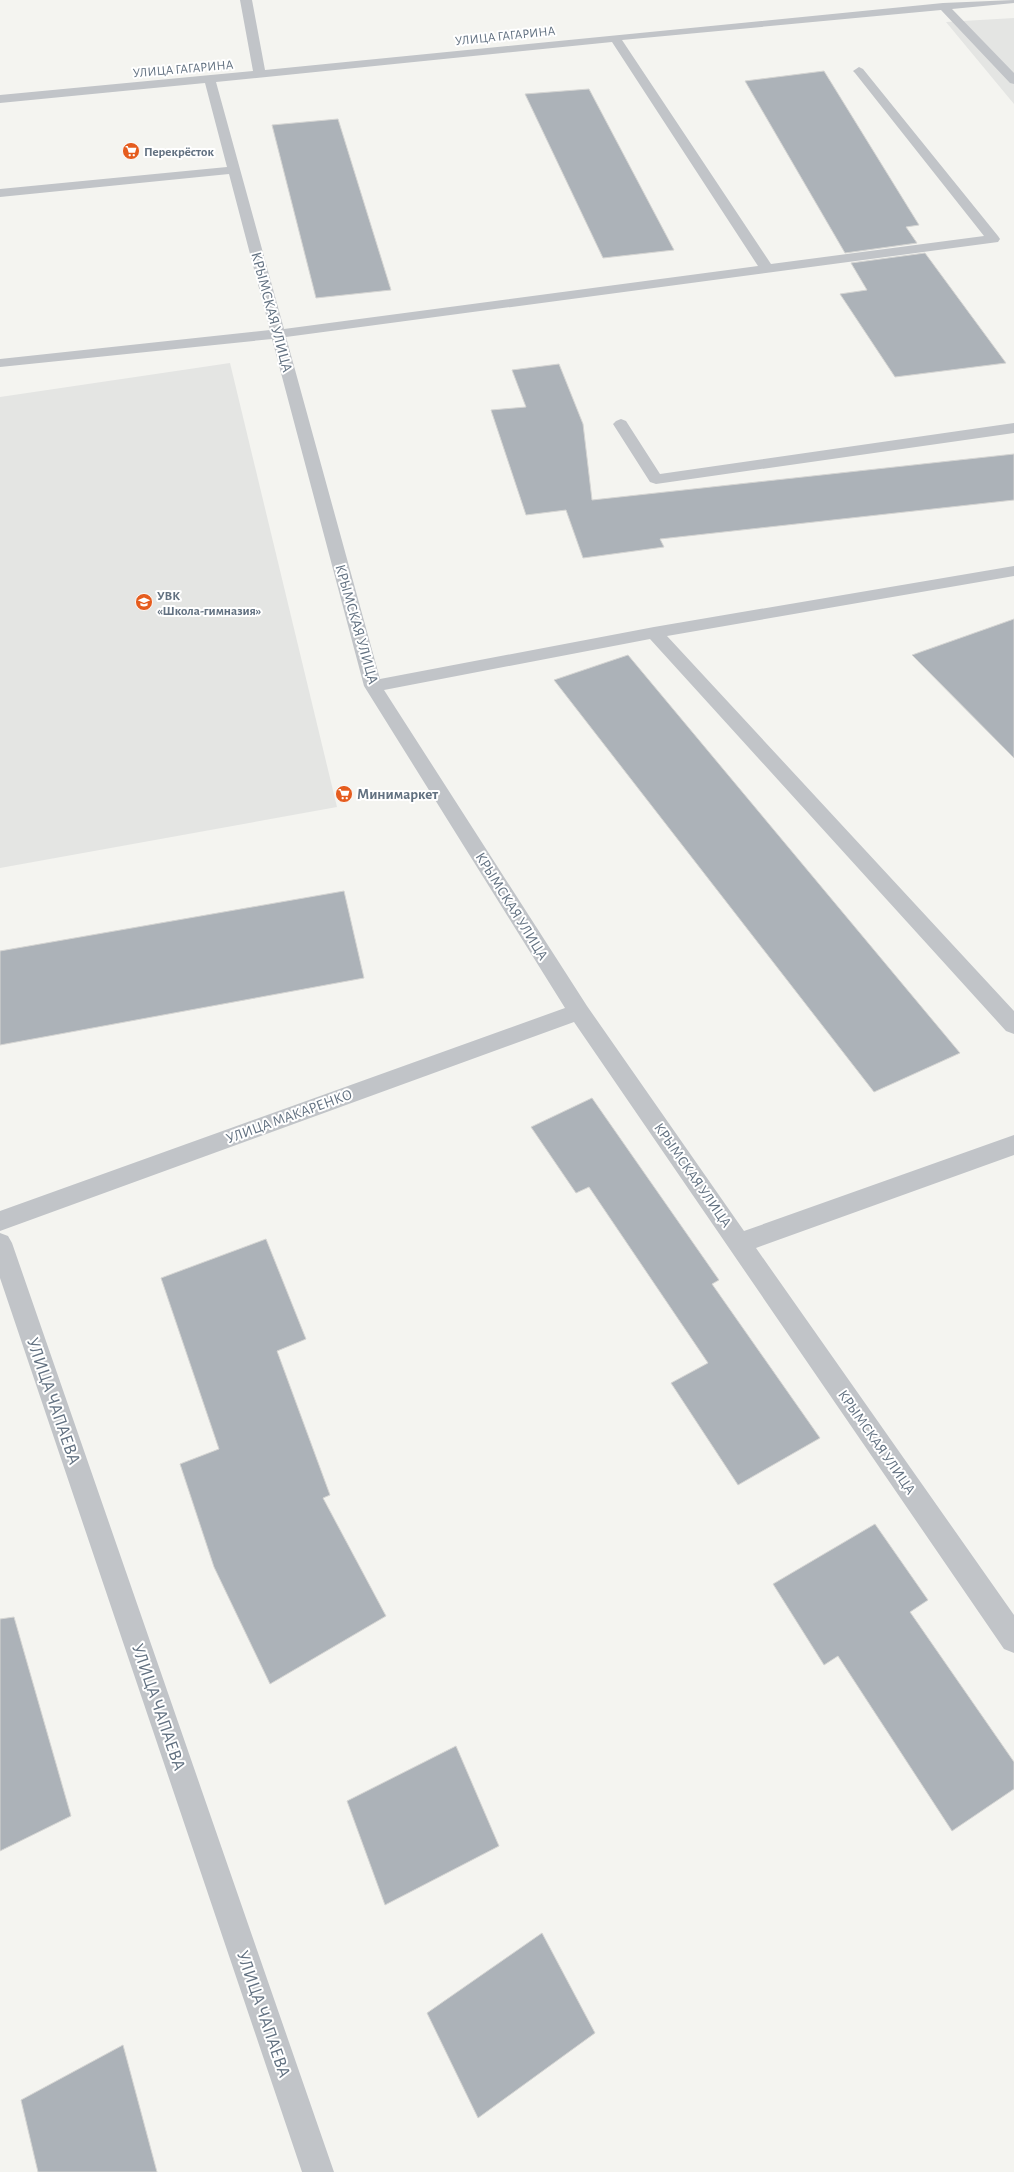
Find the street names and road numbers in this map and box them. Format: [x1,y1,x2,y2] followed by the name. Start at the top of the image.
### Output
[454,25,556,48] street label: УЛИЦА ГАГАРИНА
[132,59,234,80] street label: УЛИЦА ГАГАРИНА
[248,250,295,374] street label: КРЫМСКАЯ УЛИЦА
[332,563,381,686] street label: КРЫМСКАЯ УЛИЦА
[472,850,551,963] street label: КРЫМСКАЯ УЛИЦА
[224,1087,354,1146] street label: УЛИЦА МАКАРЕНКО
[651,1120,734,1230] street label: КРЫМСКАЯ УЛИЦА
[23,1336,83,1467] street label: УЛИЦА ЧАПАЕВА
[835,1387,918,1497] street label: КРЫМСКАЯ УЛИЦА
[128,1642,188,1773] street label: УЛИЦА ЧАПАЕВА
[233,1949,293,2080] street label: УЛИЦА ЧАПАЕВА

